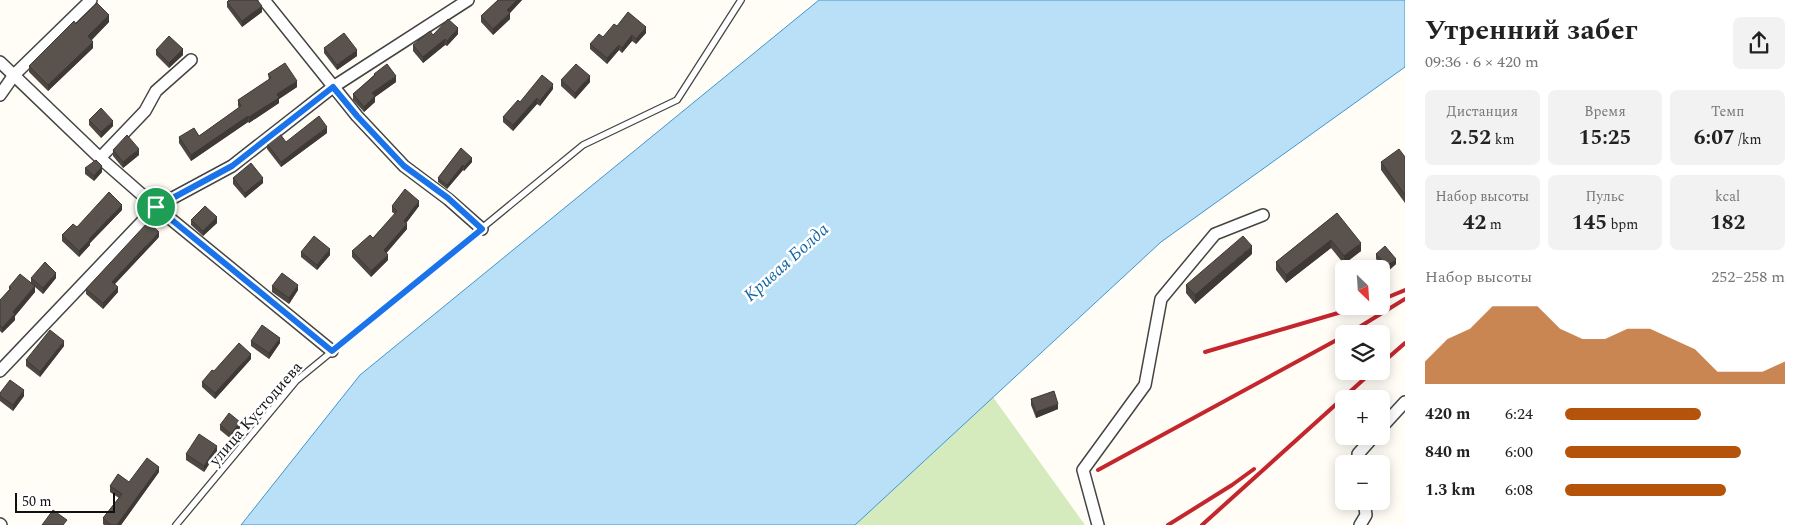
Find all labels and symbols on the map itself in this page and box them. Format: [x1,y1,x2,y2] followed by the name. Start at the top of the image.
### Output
[135,186,177,228] pin
[738,217,835,308] water label: Кривая Болда
[1335,260,1390,315] north arrow
[203,356,308,472] street label: улица Кустодиева
[15,490,115,513] scale bar

